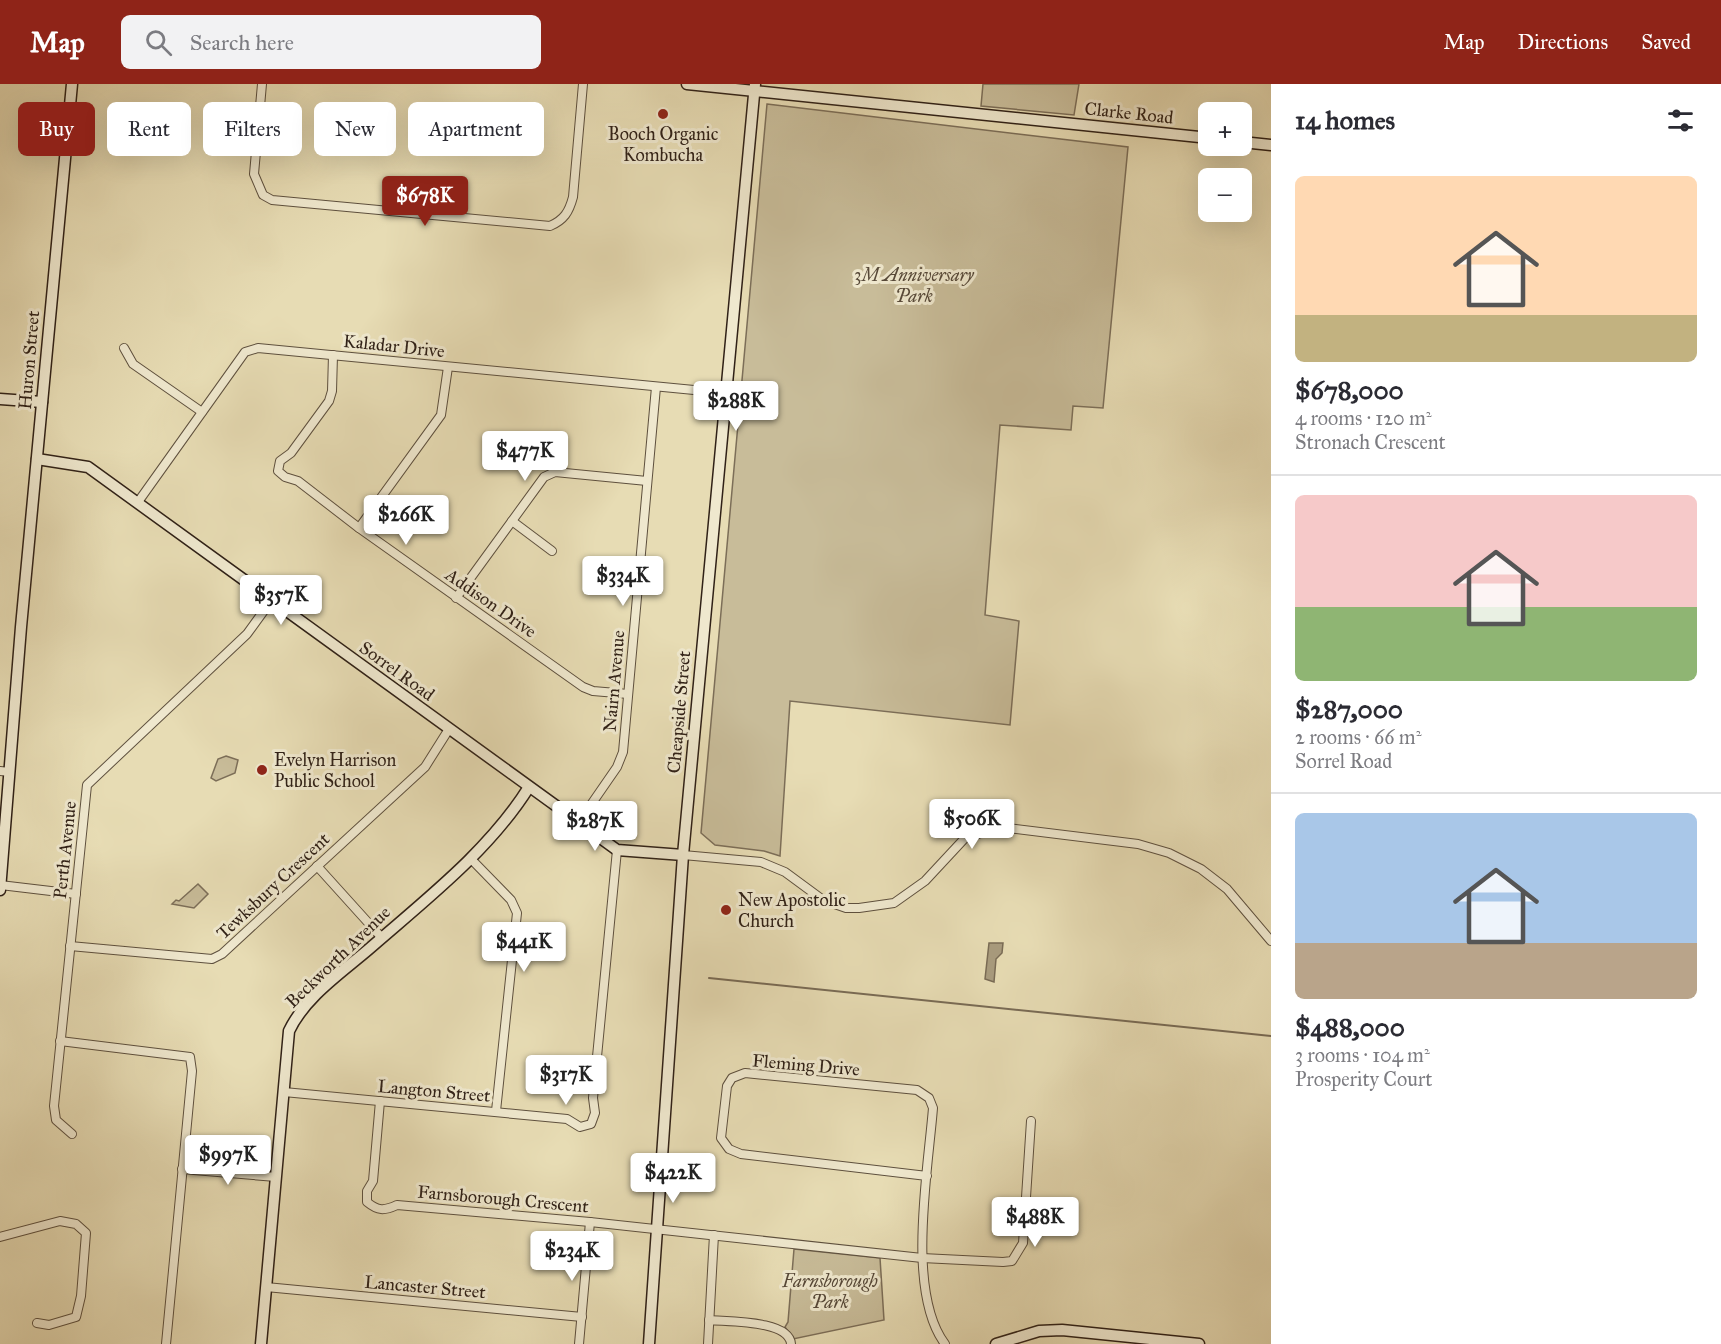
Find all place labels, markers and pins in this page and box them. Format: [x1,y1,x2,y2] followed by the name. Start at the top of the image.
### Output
[656,107,670,121] marker: Booch Organic Kombucha
[608,123,719,166] place label: Booch Organic Kombucha
[383,176,467,227] pin: $678K
[694,381,778,432] pin: $288K
[483,431,567,482] pin: $477K
[364,495,448,546] pin: $266K
[581,556,665,607] pin: $334K
[239,575,323,626] pin: $357K
[274,749,396,792] place label: Evelyn Harrison Public School
[255,763,269,777] marker: Evelyn Harrison Public School
[930,799,1014,850] pin: $506K
[553,801,637,852] pin: $287K
[738,889,846,932] place label: New Apostolic Church
[719,903,733,917] marker: New Apostolic Church
[482,922,566,973] pin: $441K
[524,1055,608,1106] pin: $317K
[186,1135,270,1186] pin: $997K
[631,1153,715,1204] pin: $422K
[993,1197,1077,1248] pin: $488K
[530,1231,614,1282] pin: $234K

